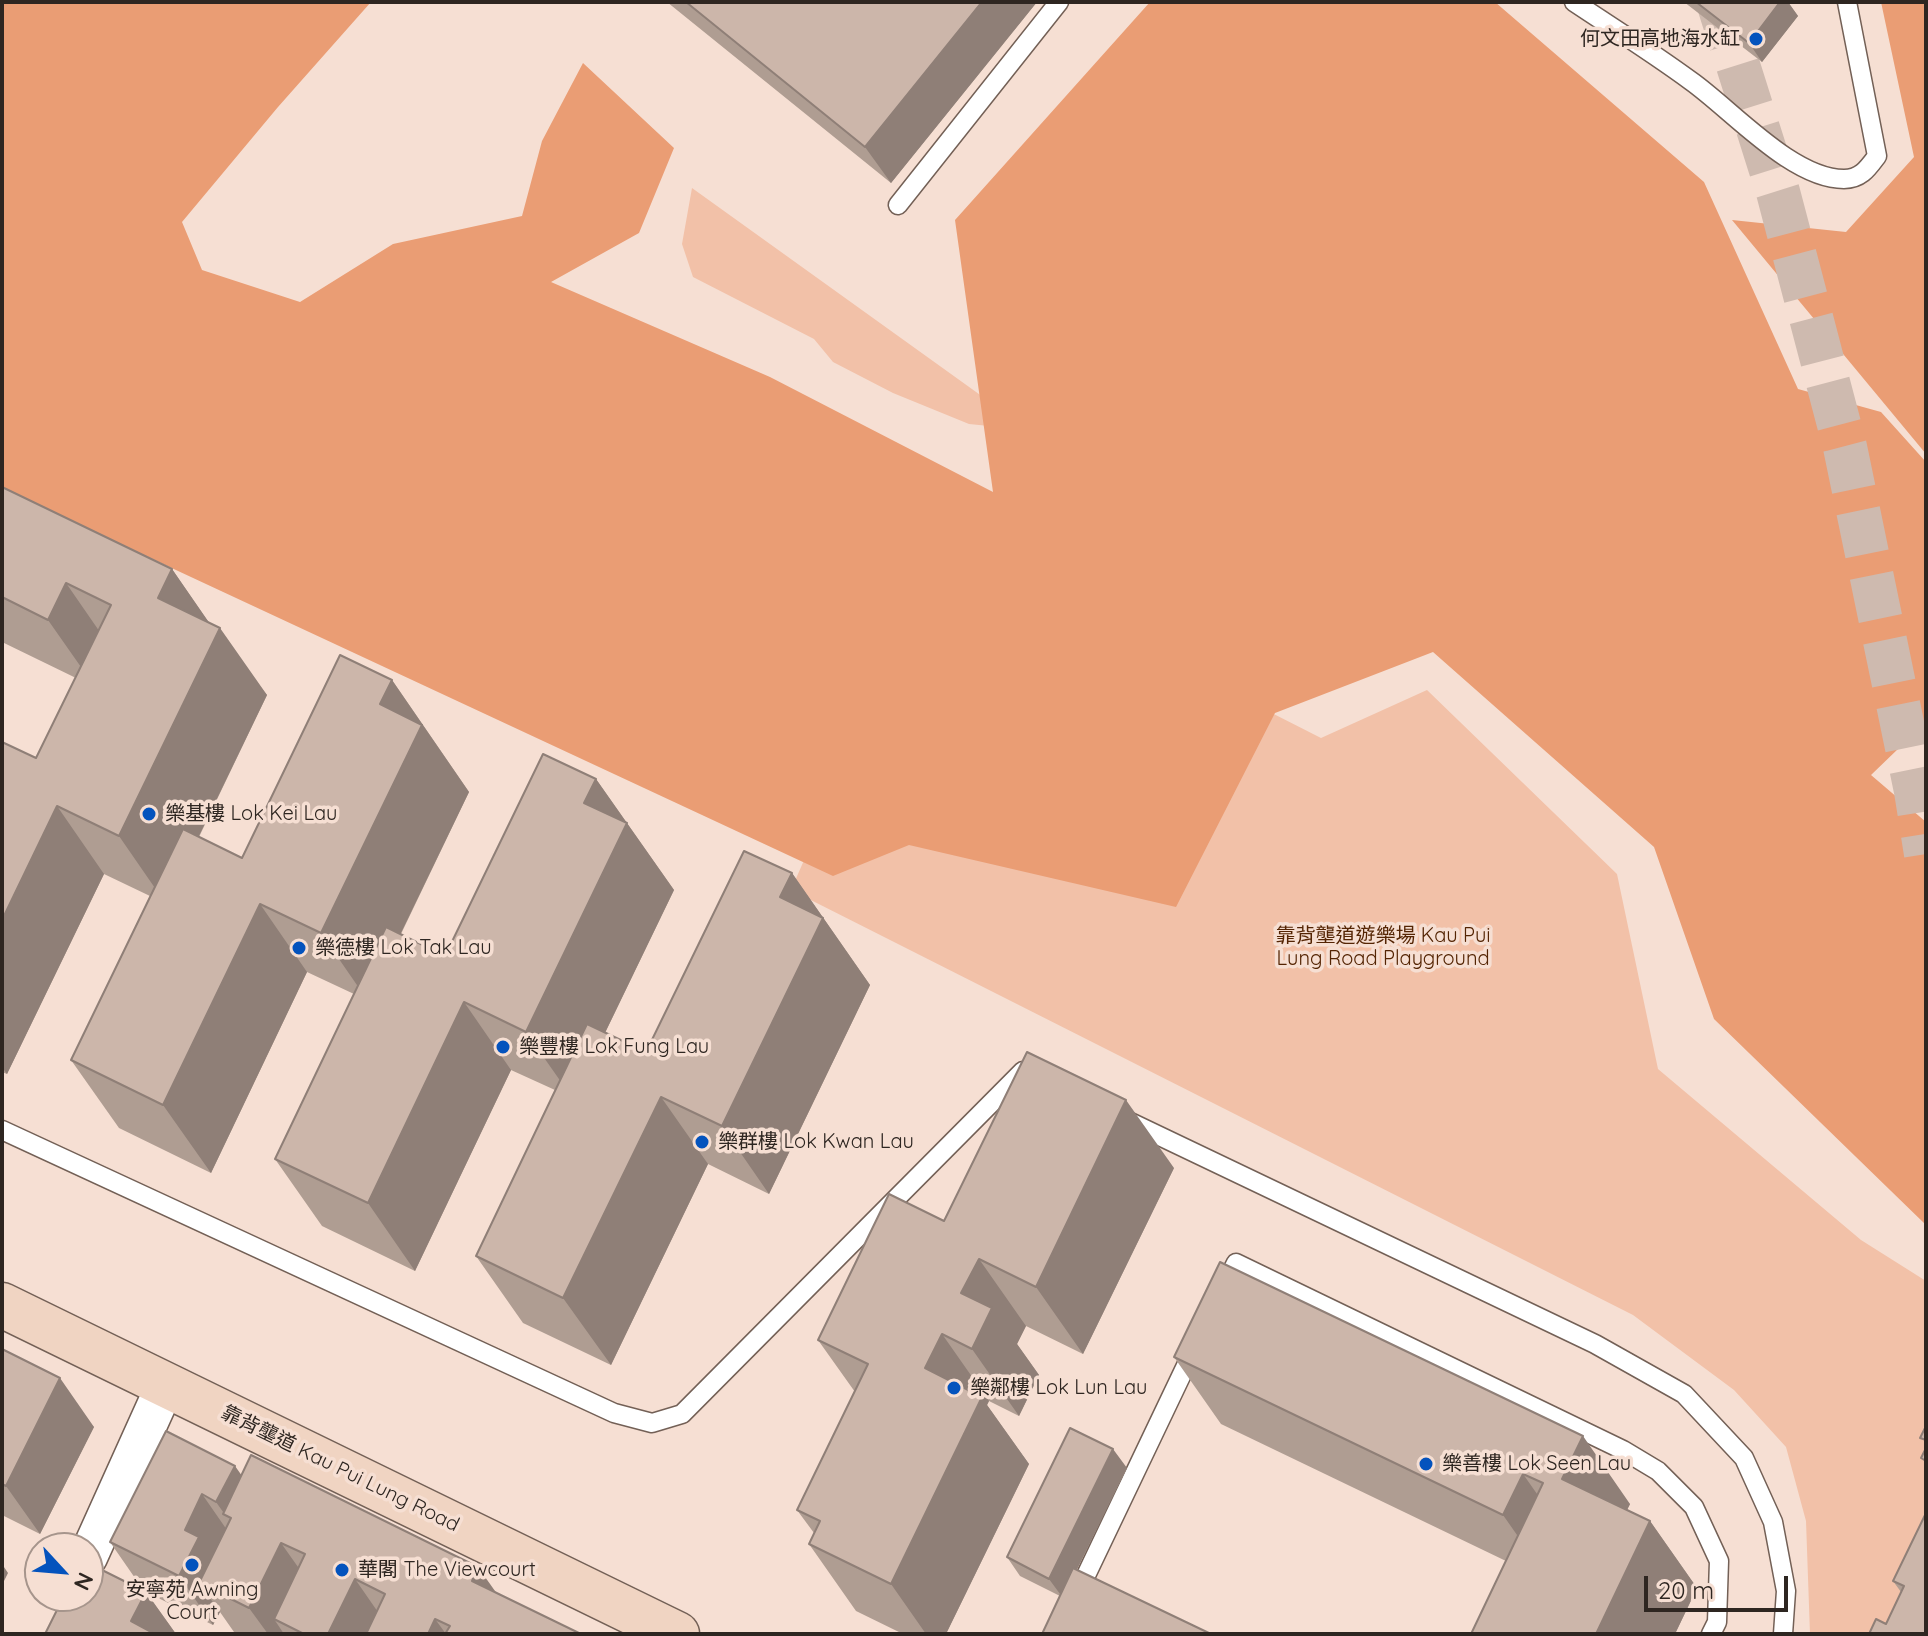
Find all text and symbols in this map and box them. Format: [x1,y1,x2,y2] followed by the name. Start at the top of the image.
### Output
[1580,27,1740,51] place label: 何文田高地海水缸
[1747,30,1765,48] marker: 何文田高地海水缸
[165,802,337,826] place label: 樂基樓 Lok Kei Lau
[140,805,158,823] marker: 樂基樓 Lok Kei Lau
[1275,924,1491,971] park label: 靠背壟道遊樂場 Kau Pui Lung Road Playground
[315,936,492,960] place label: 樂德樓 Lok Tak Lau
[290,939,308,957] marker: 樂德樓 Lok Tak Lau
[519,1035,709,1059] place label: 樂豐樓 Lok Fung Lau
[494,1038,512,1056] marker: 樂豐樓 Lok Fung Lau
[718,1130,914,1154] place label: 樂群樓 Lok Kwan Lau
[693,1133,711,1151] marker: 樂群樓 Lok Kwan Lau
[970,1376,1147,1400] place label: 樂鄰樓 Lok Lun Lau
[945,1379,963,1397] marker: 樂鄰樓 Lok Lun Lau
[217,1401,463,1537] street label: 靠背壟道 Kau Pui Lung Road
[1442,1452,1631,1476] place label: 樂善樓 Lok Seen Lau
[1417,1455,1435,1473] marker: 樂善樓 Lok Seen Lau
[24,1532,104,1612] north arrow
[183,1556,201,1574] marker: 安寧苑 Awning Court
[358,1558,536,1582] place label: 華閣 The Viewcourt
[1648,1560,1792,1610] scale bar
[333,1561,351,1579] marker: 華閣 The Viewcourt
[68,1568,100,1595] text: N
[1658,1575,1714,1605] text: 20 m
[125,1578,259,1625] place label: 安寧苑 Awning Court

